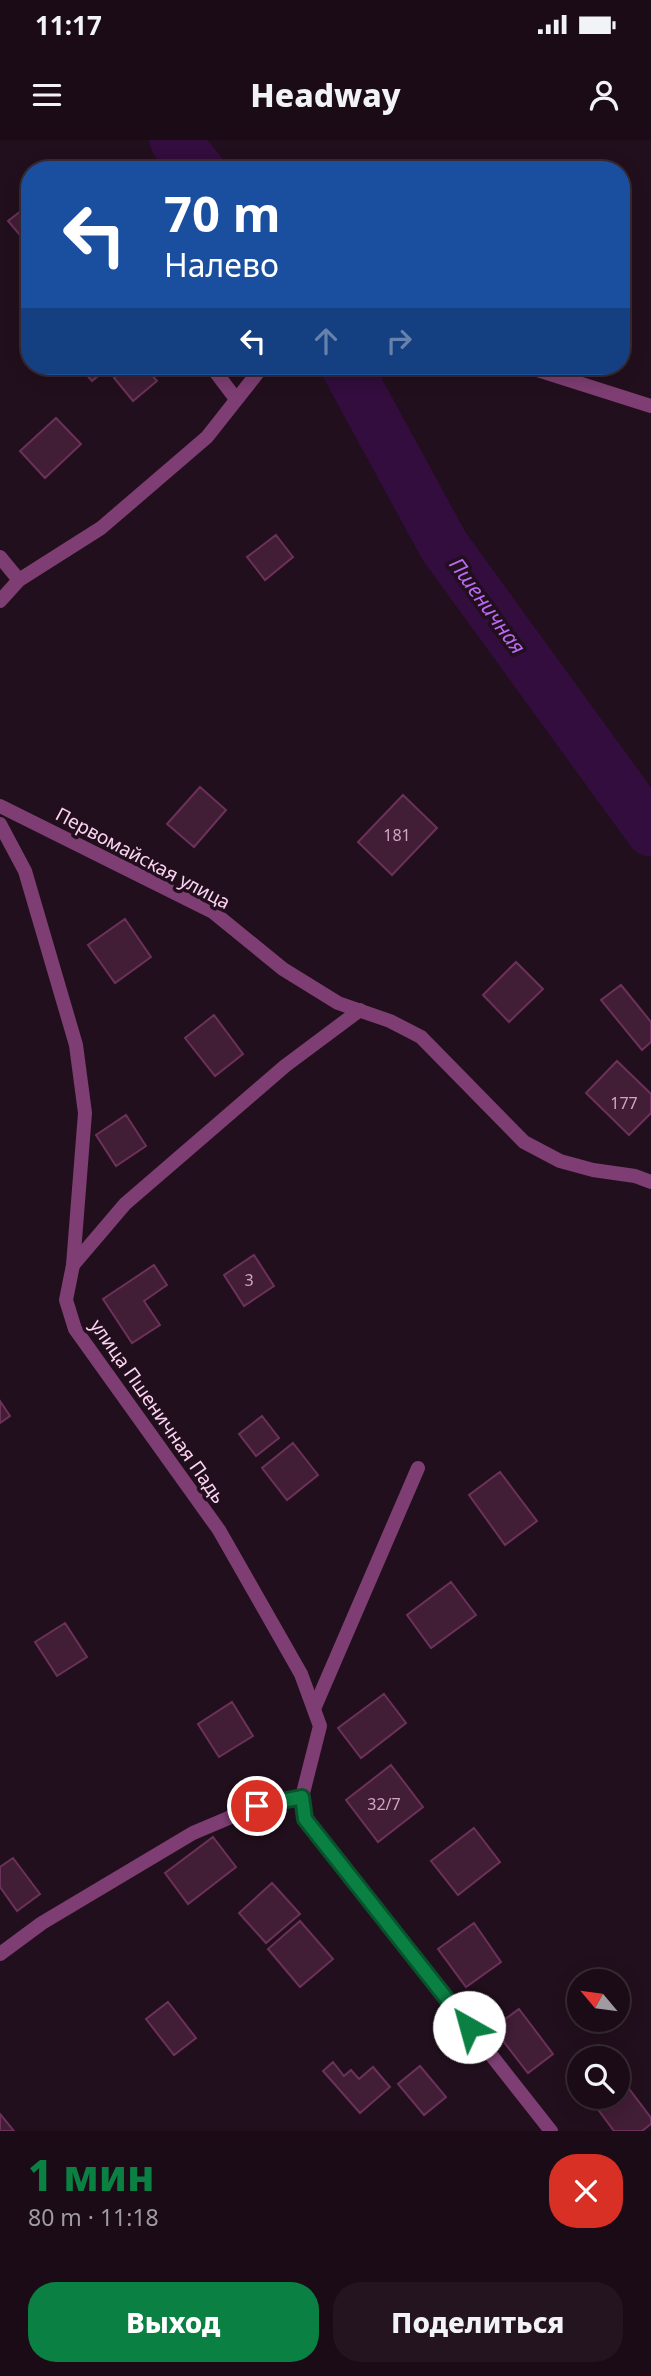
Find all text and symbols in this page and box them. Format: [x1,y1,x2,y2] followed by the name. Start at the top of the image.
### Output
[35,7,102,43] text: 11:17
[250,73,401,116] text: Headway
[28,76,66,114] icon: menu
[585,76,623,114] icon: person
[164,180,281,246] text: 70 m
[49,189,140,280] icon: left
[164,243,279,286] text: Налево
[234,322,272,360] icon: left
[307,322,345,360] icon: ahead
[380,322,418,360] icon: right
[443,552,532,659] water label: Пшеничная
[51,801,235,915] street label: Первомайская улица
[383,824,411,846] house number: 181
[610,1092,638,1114] house number: 177
[244,1269,254,1291] house number: 3
[84,1314,232,1508] street label: улица Пшеничная Падь
[227,1776,287,1836] pin
[238,1787,276,1825] icon: arrive
[367,1793,401,1815] house number: 32/7
[567,1969,630,2032] north arrow
[567,1969,630,2109] map controls
[432,1990,506,2064] position arrow
[567,2046,630,2109] button: search
[28,2146,155,2203] text: 1 мин
[549,2154,623,2228] button: close
[28,2201,159,2233] text: 80 m · 11:18
[28,2282,319,2362] button: Выход
[333,2282,623,2362] button: Поделиться

